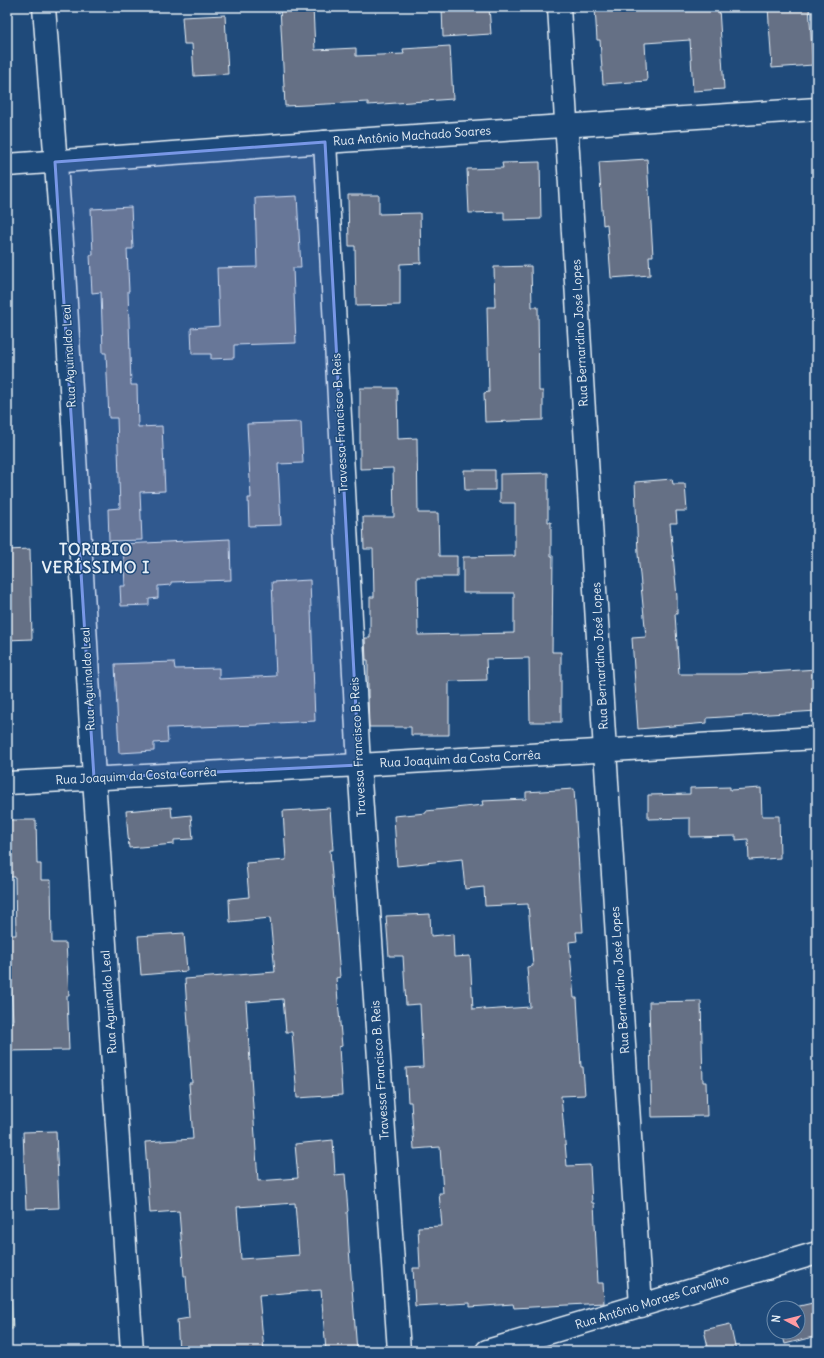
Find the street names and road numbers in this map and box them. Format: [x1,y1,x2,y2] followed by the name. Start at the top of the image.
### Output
[332,122,492,149] street label: Rua Antônio Machado Soares
[568,259,591,407] street label: Rua Bernardino José Lopes
[58,304,79,408] street label: Rua Aguinaldo Leal
[328,353,351,493] street label: Travessa Francisco B. Reis
[588,582,611,730] street label: Rua Bernardino José Lopes
[77,627,98,731] street label: Rua Aguinaldo Leal
[346,677,369,817] street label: Travessa Francisco B. Reis
[379,747,541,770] street label: Rua Joaquim da Costa Corrêa
[55,764,217,787] street label: Rua Joaquim da Costa Corrêa
[607,906,632,1054] street label: Rua Bernardino José Lopes
[97,950,120,1054] street label: Rua Aguinaldo Leal
[367,1000,392,1140] street label: Travessa Francisco B. Reis
[573,1271,731,1332] street label: Rua Antônio Moraes Carvalho

